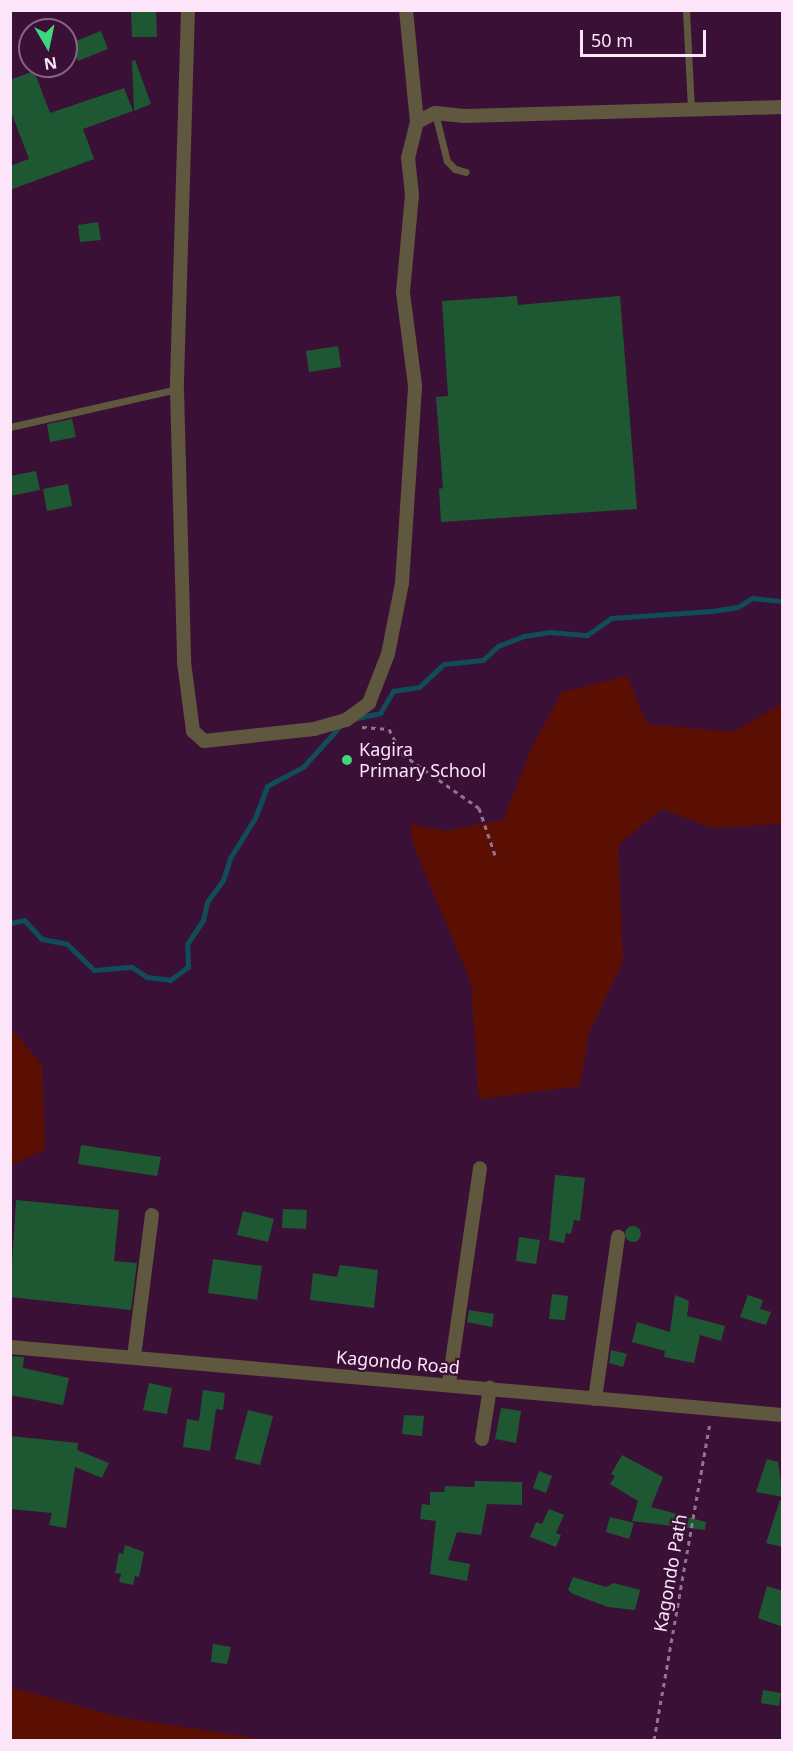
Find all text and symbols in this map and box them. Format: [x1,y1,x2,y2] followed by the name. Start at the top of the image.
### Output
[18,18,78,78] north arrow
[583,18,709,56] scale bar
[591,28,633,52] text: 50 m
[42,52,59,76] text: N
[359,739,486,782] place label: Kagira Primary School
[340,753,354,767] marker: Kagira Primary School
[335,1346,461,1378] street label: Kagondo Road
[649,1512,691,1634] street label: Kagondo Path

